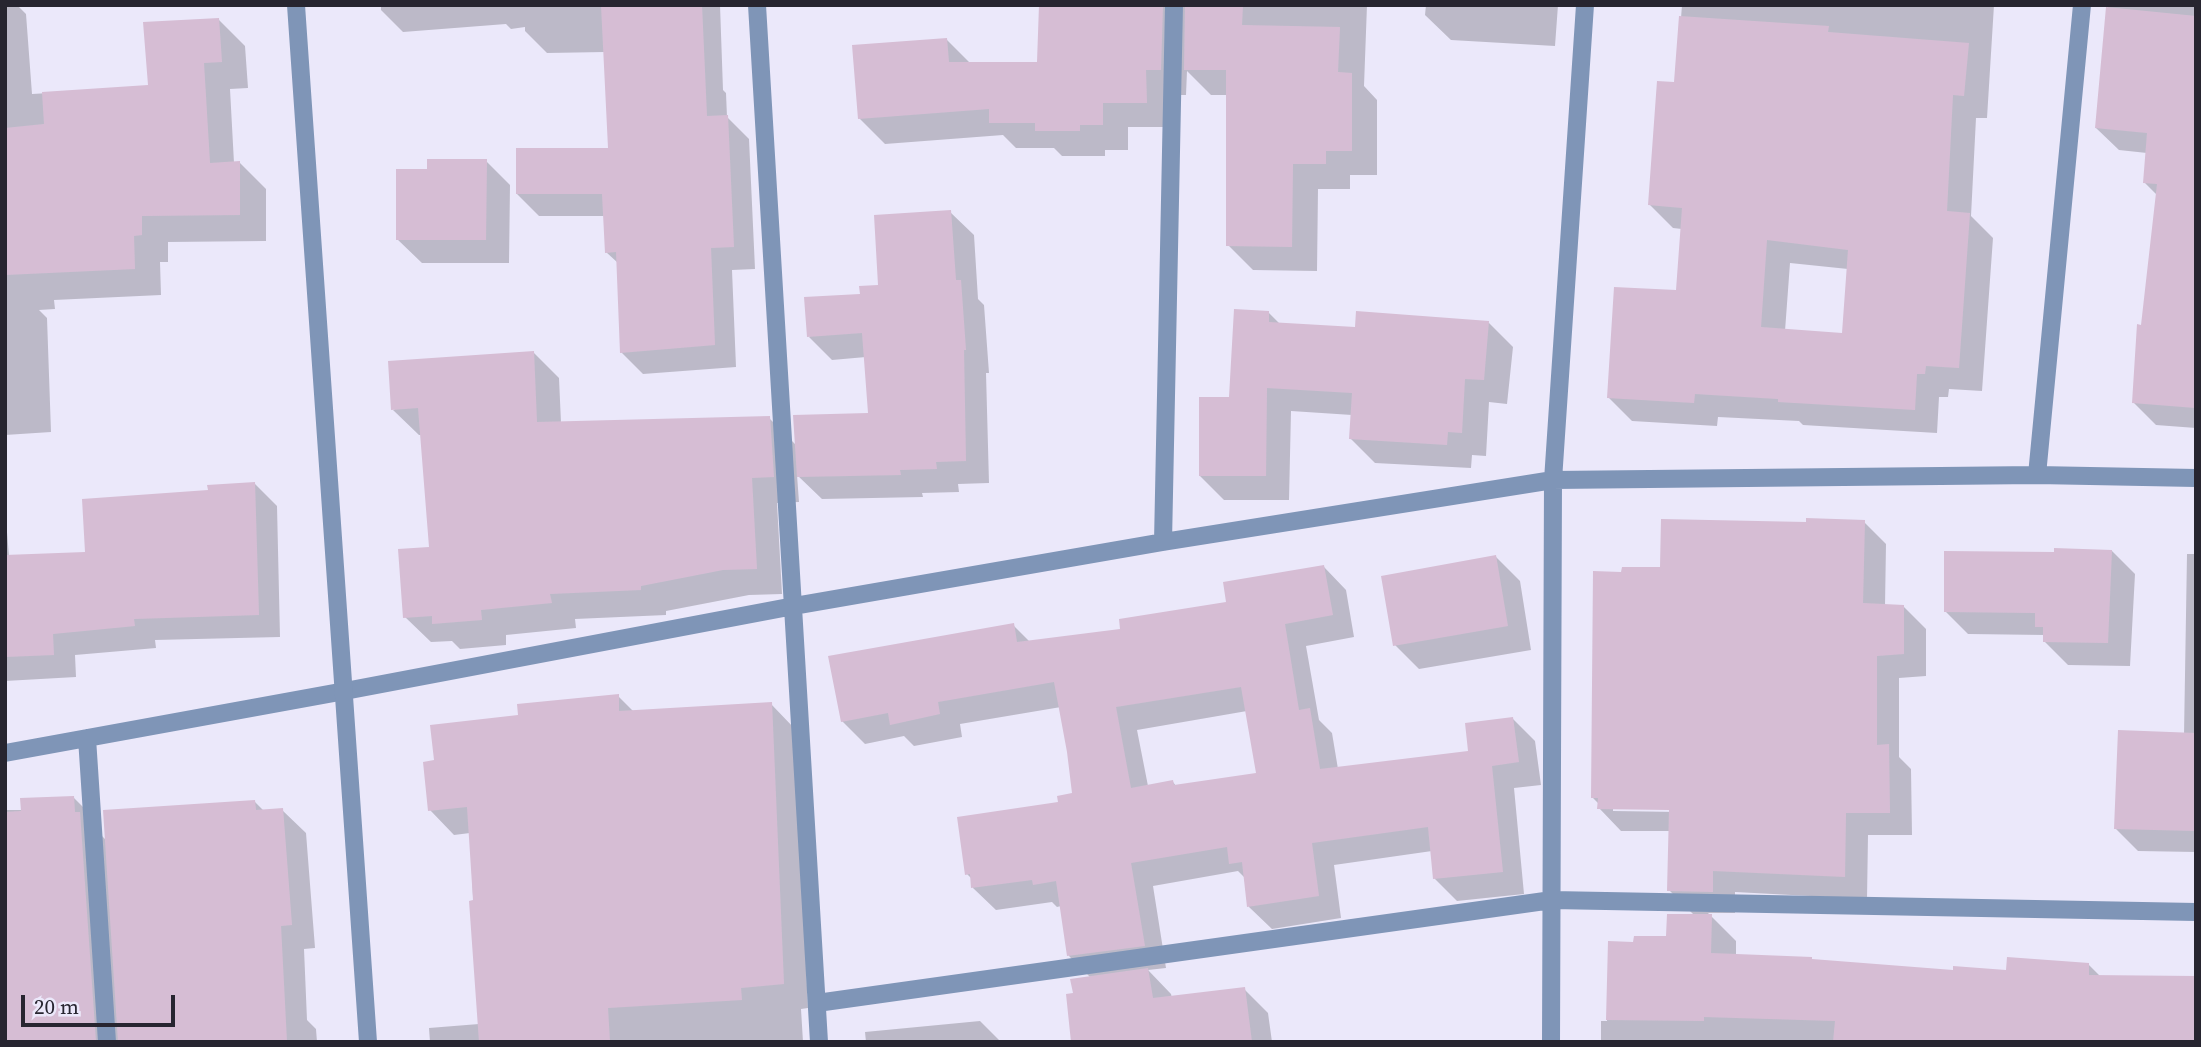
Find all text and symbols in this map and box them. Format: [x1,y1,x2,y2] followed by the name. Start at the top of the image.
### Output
[24,981,178,1025] scale bar
[34,992,79,1021] text: 20 m

